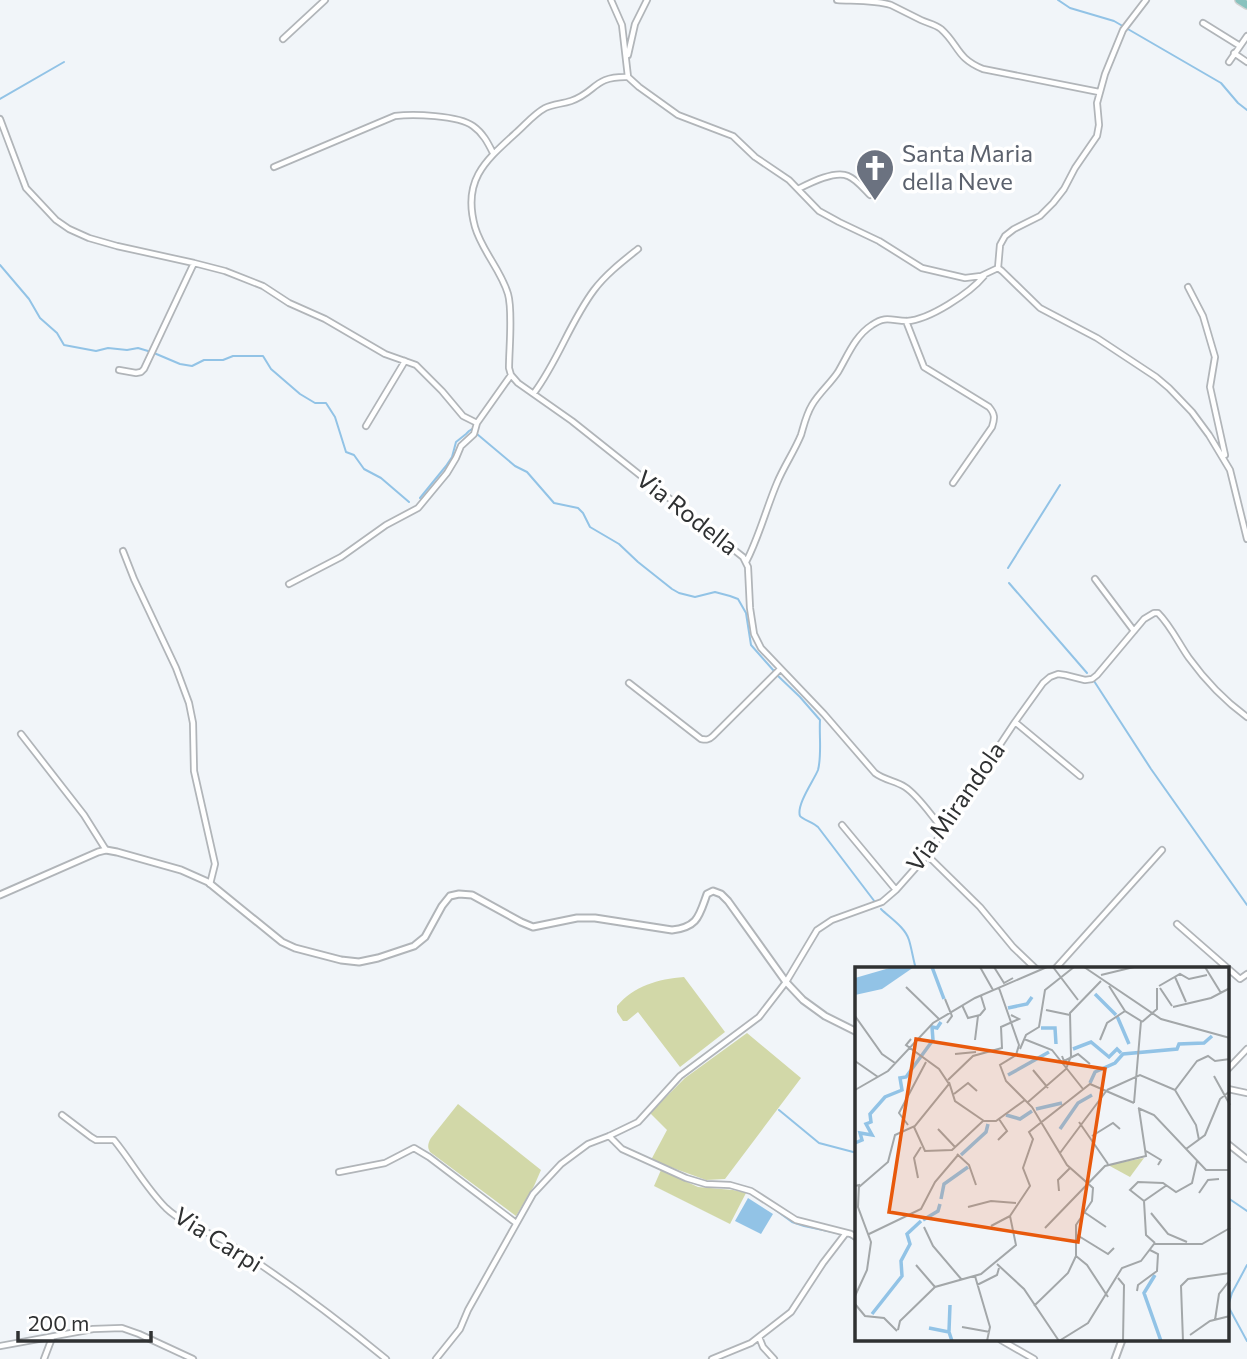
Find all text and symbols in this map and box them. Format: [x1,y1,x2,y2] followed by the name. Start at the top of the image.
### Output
[902,138,1033,195] place label: Santa Maria della Neve
[854,147,896,202] church icon: Santa Maria della Neve
[631,463,744,560] street label: Via Rodella
[899,736,1010,876] street label: Via Mirandola
[855,967,1230,1342] inset map
[169,1200,268,1277] street label: Via Carpi
[18,1300,150,1344] scale bar
[28,1310,89,1335] text: 200 m

